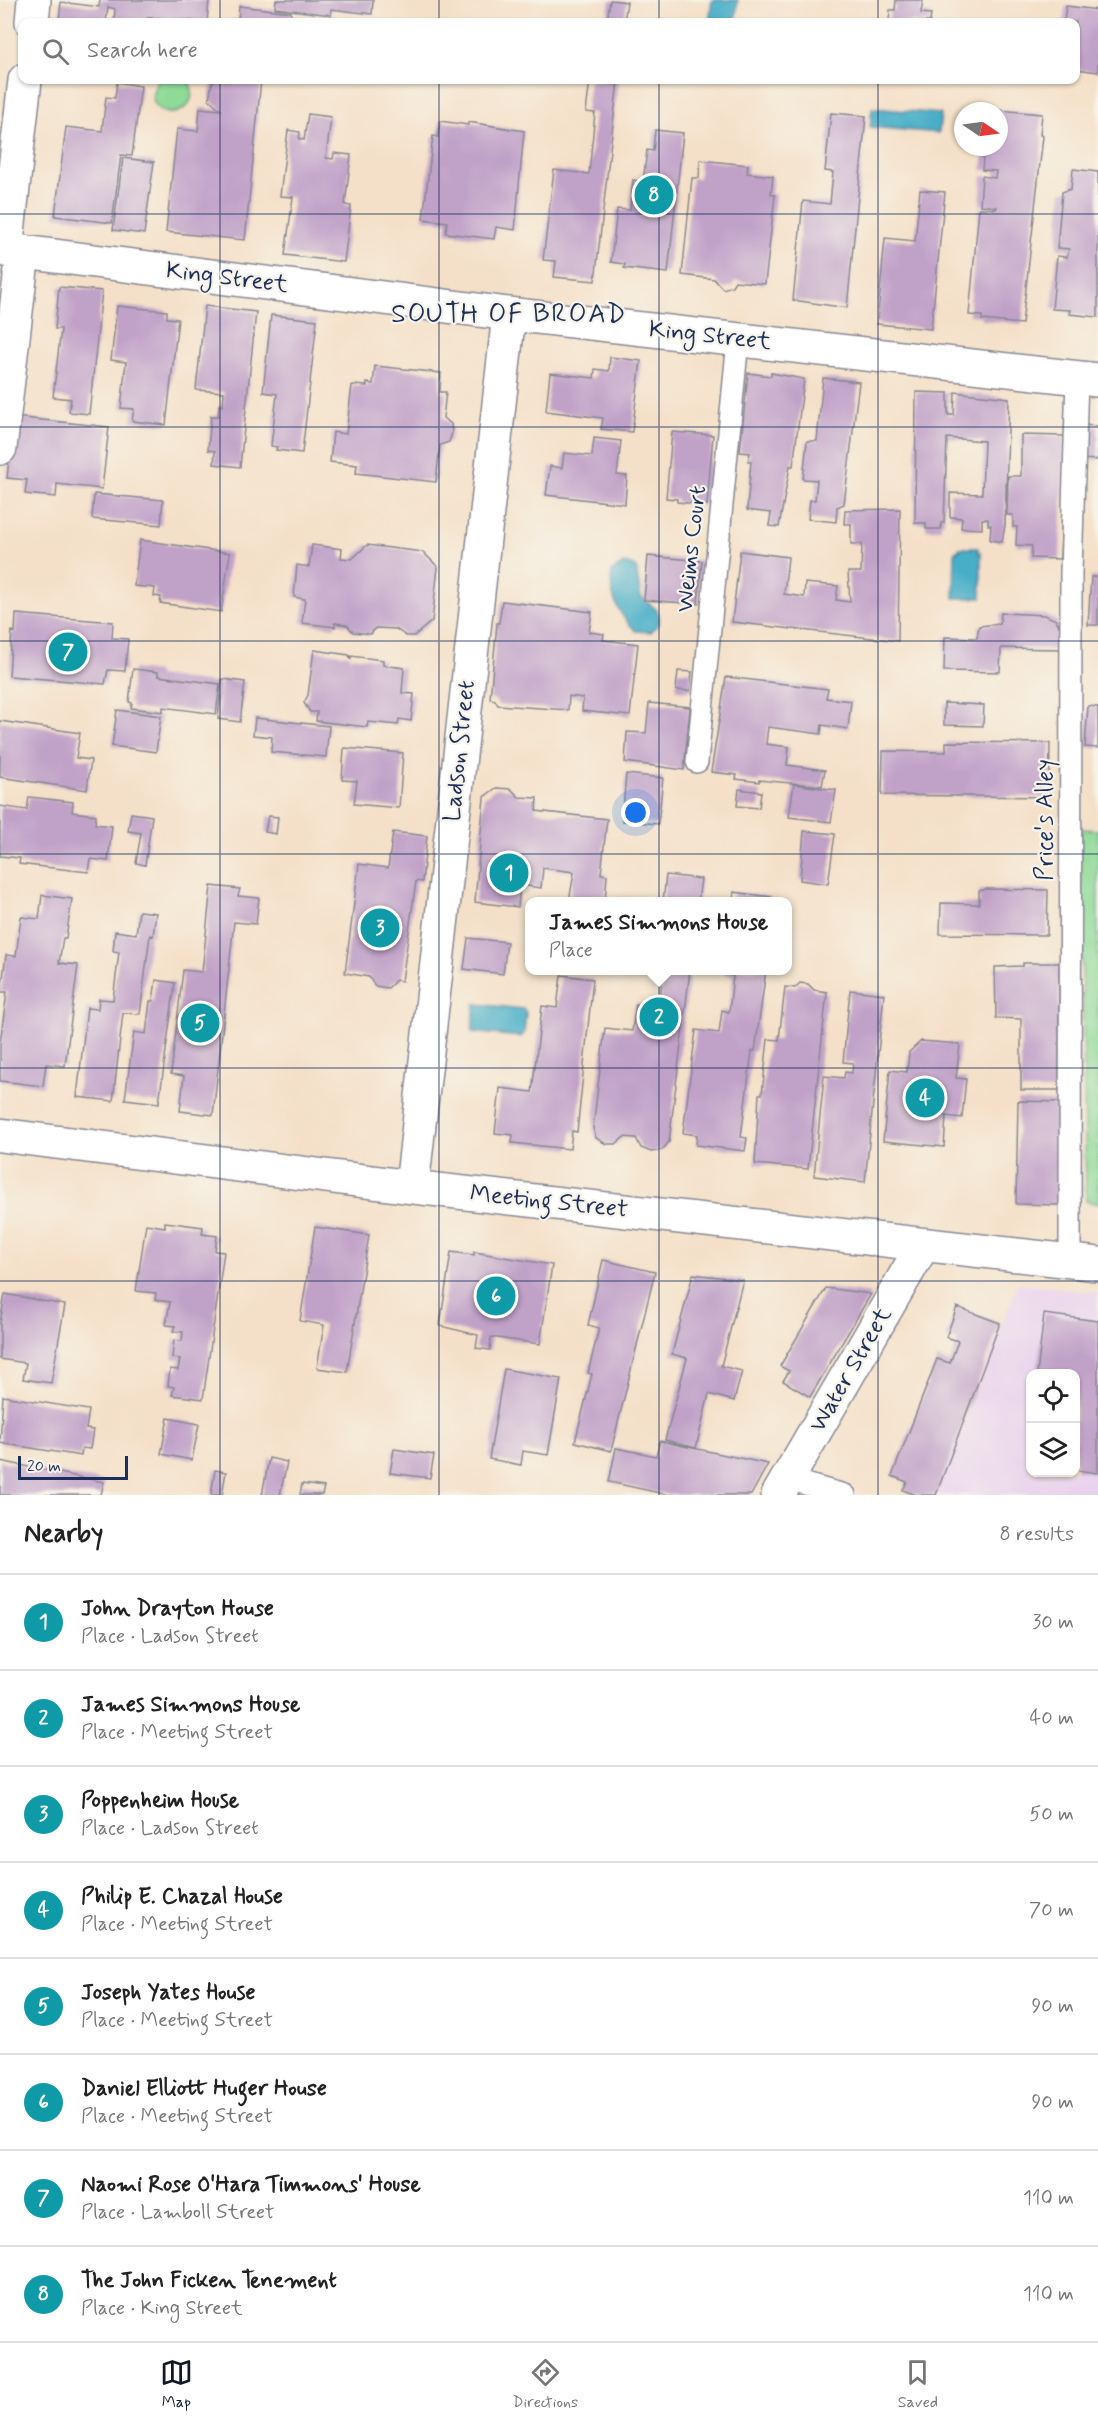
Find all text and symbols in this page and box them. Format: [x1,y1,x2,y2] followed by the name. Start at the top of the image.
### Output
[18,18,1080,84] search box
[39,35,72,68] icon: search
[87,37,198,65] text: Search here
[954,102,1008,156] north arrow
[634,172,674,218] pin: 8
[164,255,290,303] street label: King Street
[391,297,627,332] district label: SOUTH OF BROAD
[647,314,773,360] street label: King Street
[670,484,714,614] street label: Weims Court
[48,630,88,674] pin: 7
[437,679,483,823] street label: Ladson Street
[1030,759,1061,881] street label: Price's Alley
[621,798,650,827] your location
[490,850,528,896] pin: 1
[525,897,792,975] popup
[360,906,400,950] pin: 3
[549,909,768,937] text: James Simmons House
[549,937,593,964] text: Place
[640,994,678,1040] pin: 2
[180,1000,220,1046] pin: 5
[906,1076,944,1120] pin: 4
[468,1178,630,1229] street label: Meeting Street
[476,1274,516,1318] pin: 6
[803,1302,899,1438] street label: Water Street
[1026,1369,1080,1477] map controls
[1026,1369,1080,1423] button: locate
[1026,1423,1080,1477] button: layers
[18,1453,128,1480] scale bar
[27,1456,61,1477] text: 20 m
[24,1517,103,1551] text: Nearby
[1000,1521,1074,1548] text: 8 results
[81,1595,274,1623] text: John Drayton House
[39,1609,48,1636] text: 1
[1032,1609,1074,1636] text: 30 m
[81,1623,259,1650] text: Place · Ladson Street
[81,1691,300,1719] text: James Simmons House
[39,1705,48,1732] text: 2
[1030,1705,1074,1732] text: 40 m
[81,1719,273,1746] text: Place · Meeting Street
[81,1787,239,1815] text: Poppenheim House
[39,1801,48,1828] text: 3
[1029,1801,1074,1828] text: 50 m
[81,1815,259,1842] text: Place · Ladson Street
[81,1883,283,1911] text: Philip E. Chazal House
[38,1897,49,1924] text: 4
[1029,1897,1074,1924] text: 70 m
[81,1911,273,1938] text: Place · Meeting Street
[81,1979,255,2007] text: Joseph Yates House
[38,1993,50,2020] text: 5
[1031,1993,1074,2020] text: 90 m
[81,2007,273,2034] text: Place · Meeting Street
[81,2075,327,2103] text: Daniel Elliott Huger House
[38,2089,49,2116] text: 6
[1031,2089,1074,2116] text: 90 m
[81,2103,273,2130] text: Place · Meeting Street
[81,2171,421,2199] text: Naomi Rose O'Hara Timmons' House
[37,2185,50,2212] text: 7
[1023,2185,1074,2212] text: 110 m
[81,2199,275,2226] text: Place · Lamboll Street
[81,2267,337,2295] text: The John Ficken Tenement
[38,2281,49,2308] text: 8
[1023,2281,1074,2308] text: 110 m
[81,2295,243,2322] text: Place · King Street
[160,2356,193,2413] tab: Map
[512,2356,578,2413] tab: Directions
[898,2356,938,2413] tab: Saved

